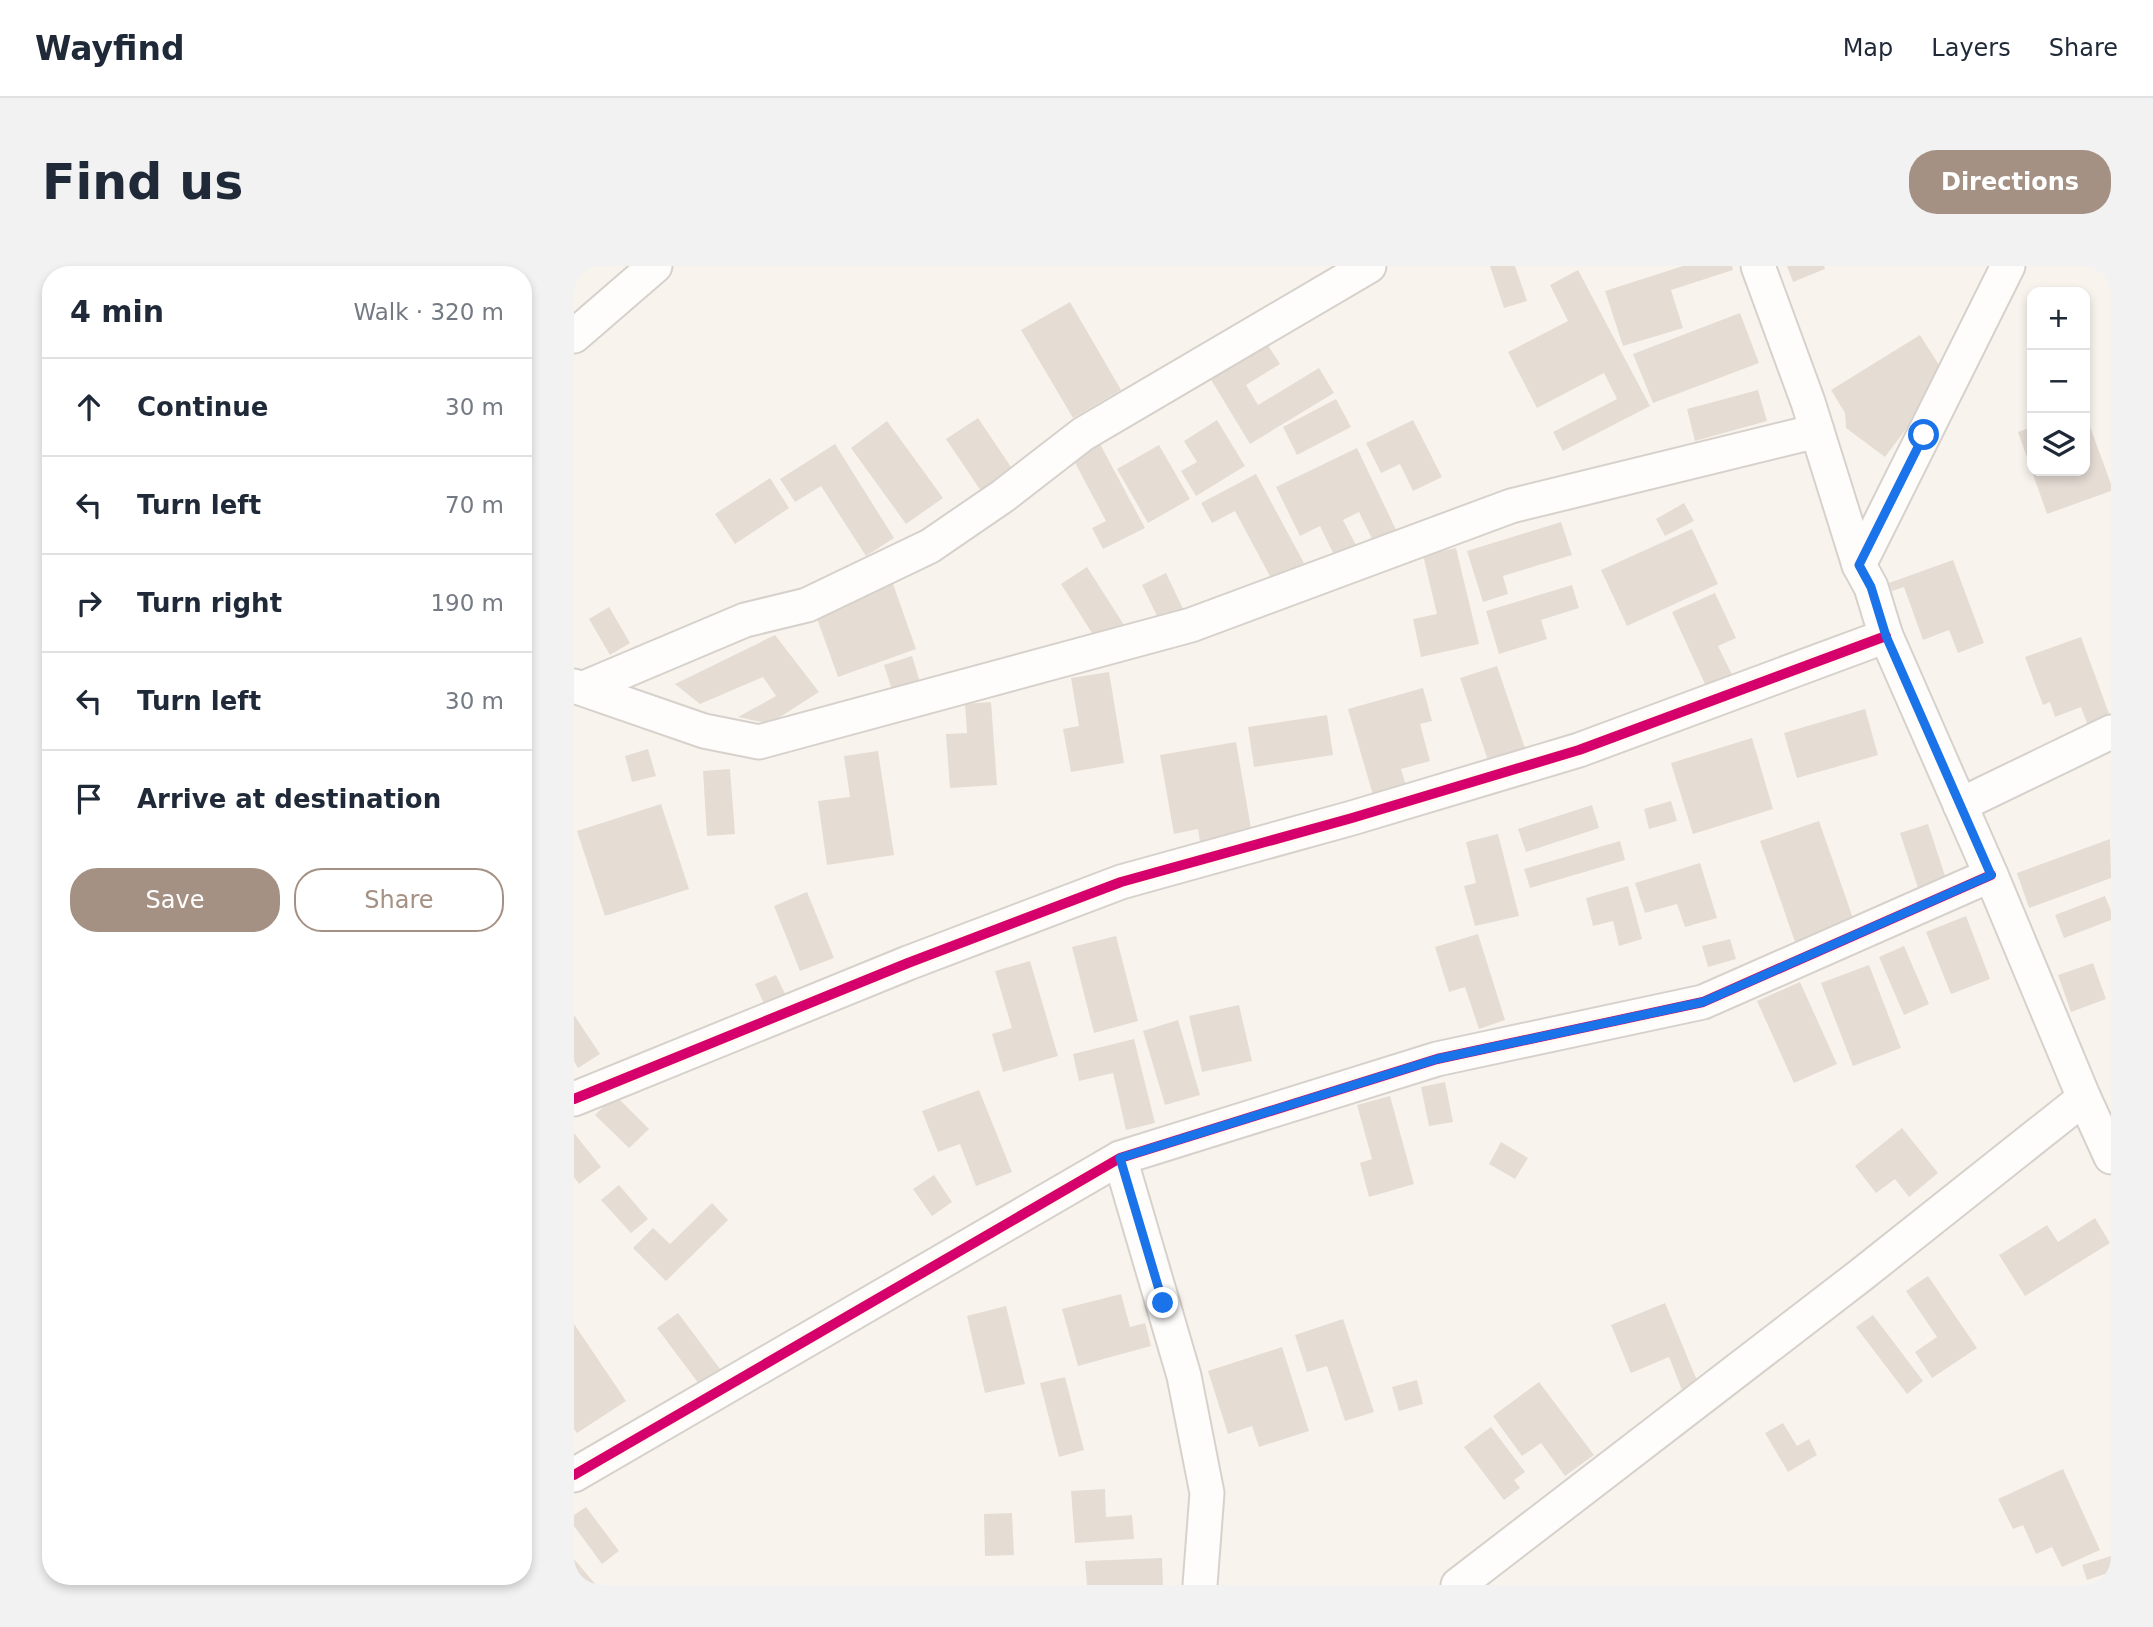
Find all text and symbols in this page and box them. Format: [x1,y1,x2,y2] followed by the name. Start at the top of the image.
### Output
[35,29,185,68] text: Wayfind
[1843,34,1893,62] text: Map
[1931,34,2011,62] text: Layers
[2049,34,2118,62] text: Share
[1909,150,2111,214] button: Directions
[42,154,243,211] text: Find us
[2027,287,2090,476] map controls
[2027,287,2090,350] button: +
[70,294,164,329] text: 4 min
[353,299,504,325] text: Walk · 320 m
[2027,350,2090,413] button: −
[70,388,108,426] icon: ahead
[137,392,268,422] text: Continue
[445,394,504,420] text: 30 m
[2027,413,2090,476] button: layers
[1908,419,1939,450] route start
[70,486,108,524] icon: left
[137,490,261,520] text: Turn left
[445,492,504,518] text: 70 m
[70,584,108,622] icon: right
[137,588,282,618] text: Turn right
[430,590,504,616] text: 190 m
[70,682,108,720] icon: left
[137,686,261,716] text: Turn left
[445,688,504,714] text: 30 m
[70,780,108,818] icon: arrive
[137,784,441,814] text: Arrive at destination
[70,868,280,932] button: Save
[294,868,504,932] button: Share
[1147,1287,1178,1318] route end

